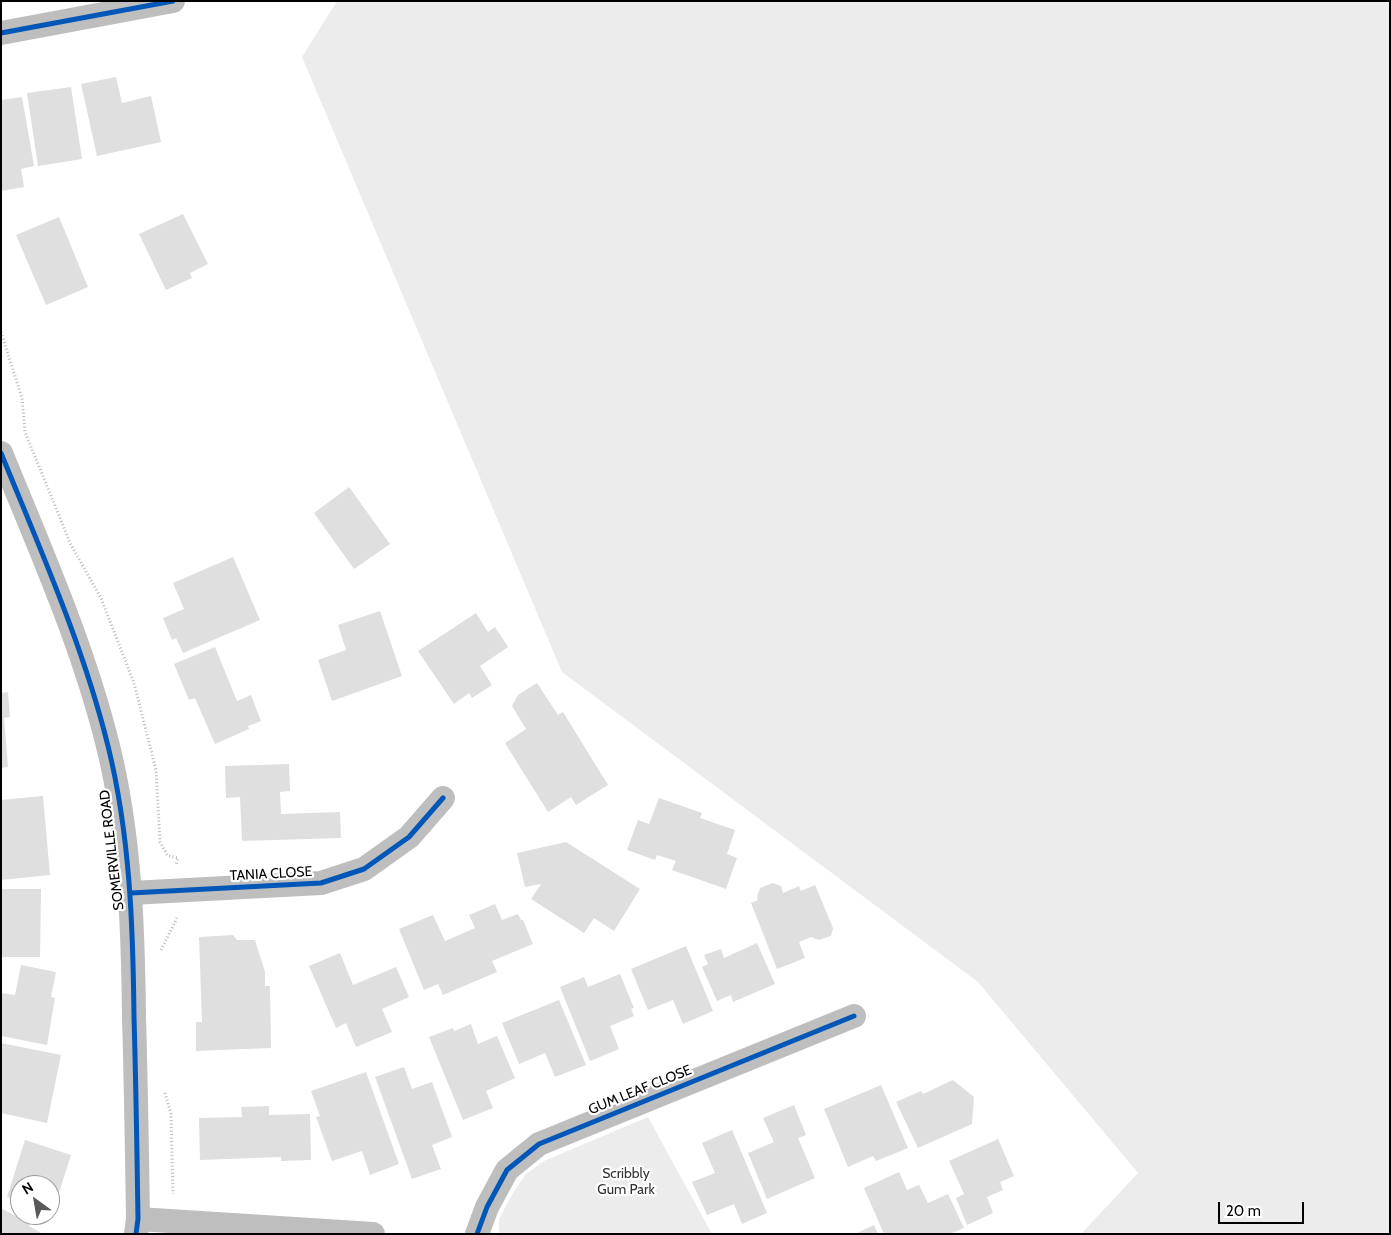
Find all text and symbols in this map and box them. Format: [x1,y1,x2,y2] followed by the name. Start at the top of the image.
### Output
[96,789,128,911] street label: SOMERVILLE ROAD
[229,863,313,885] street label: TANIA CLOSE
[586,1062,694,1118] street label: GUM LEAF CLOSE
[597,1166,655,1198] park label: Scribbly Gum Park
[10,1175,60,1225] north arrow
[19,1178,37,1198] text: N
[1221,1192,1307,1224] scale bar
[1226,1202,1261,1220] text: 20 m

